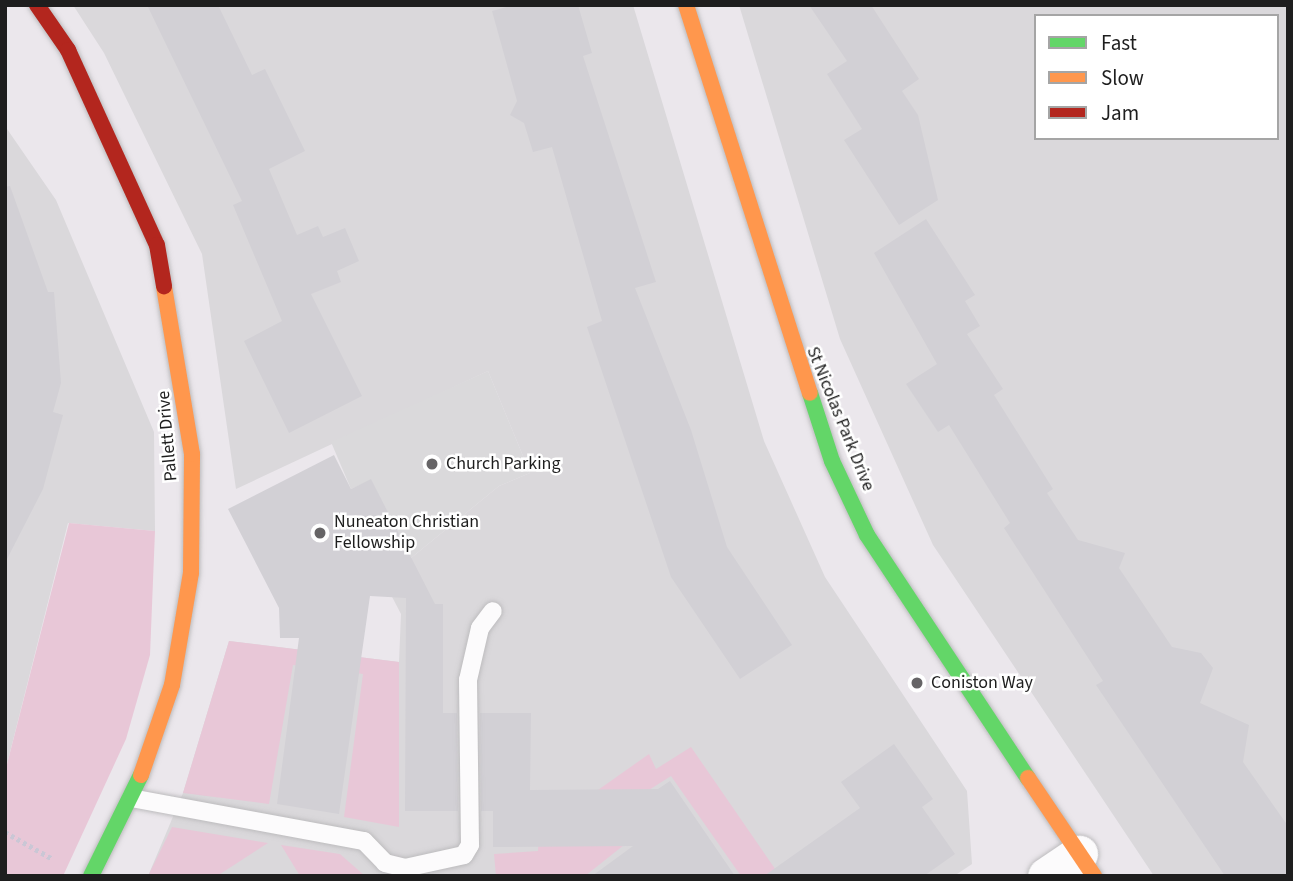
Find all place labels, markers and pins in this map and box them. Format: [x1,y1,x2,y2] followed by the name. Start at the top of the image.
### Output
[446,453,561,475] place label: Church Parking
[424,456,440,472] marker: Church Parking
[334,512,479,554] place label: Nuneaton Christian Fellowship
[312,525,328,541] marker: Nuneaton Christian Fellowship
[931,672,1033,694] place label: Coniston Way
[909,675,925,691] marker: Coniston Way

